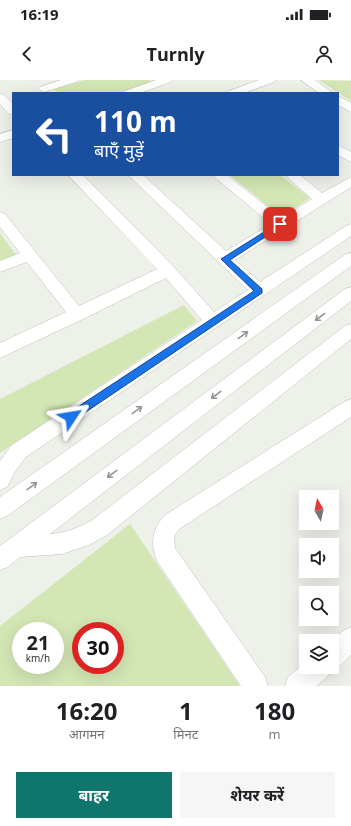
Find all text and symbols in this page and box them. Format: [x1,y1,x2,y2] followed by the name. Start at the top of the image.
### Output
[20,4,59,24] text: 16:19
[147,42,205,66] text: Turnly
[16,43,38,65] icon: back
[313,43,335,65] icon: person
[94,102,177,140] text: 110 m
[28,108,80,160] icon: left
[94,138,144,162] text: बाएँ मुड़ें
[263,207,297,241] pin
[269,213,291,235] icon: arrive
[314,313,325,321] one-way arrow
[238,331,249,339] one-way arrow
[211,391,222,400] one-way arrow
[50,396,92,438] position arrow
[132,406,143,415] one-way arrow
[107,469,118,478] one-way arrow
[26,482,37,490] one-way arrow
[299,490,339,530] north arrow
[299,490,339,674] map controls
[299,538,339,578] button: sound
[299,586,339,626] button: search
[72,622,124,674] speed limit sign: 30
[27,629,49,656] text: 21
[299,634,339,674] button: layers
[26,651,50,665] text: km/h
[56,694,118,727] text: 16:20
[179,694,193,727] text: 1
[254,694,295,727] text: 180
[69,725,104,743] text: आगमन
[173,725,198,743] text: मिनट
[269,725,281,743] text: m
[16,772,172,818] button: बाहर
[180,772,335,818] button: शेयर करें

